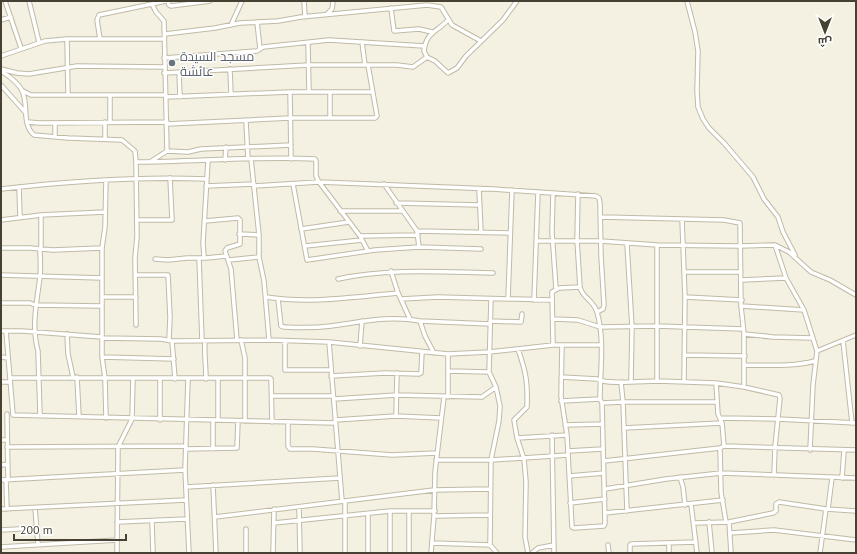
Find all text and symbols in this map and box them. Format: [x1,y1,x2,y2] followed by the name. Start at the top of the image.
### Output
[805,12,845,52] north arrow
[818,35,832,49] text: ش
[180,48,254,80] place label: مسجد السيدة عائشة
[167,58,177,68] marker: مسجد السيدة عائشة
[14,516,126,542] scale bar
[20,522,53,537] text: 200 m

